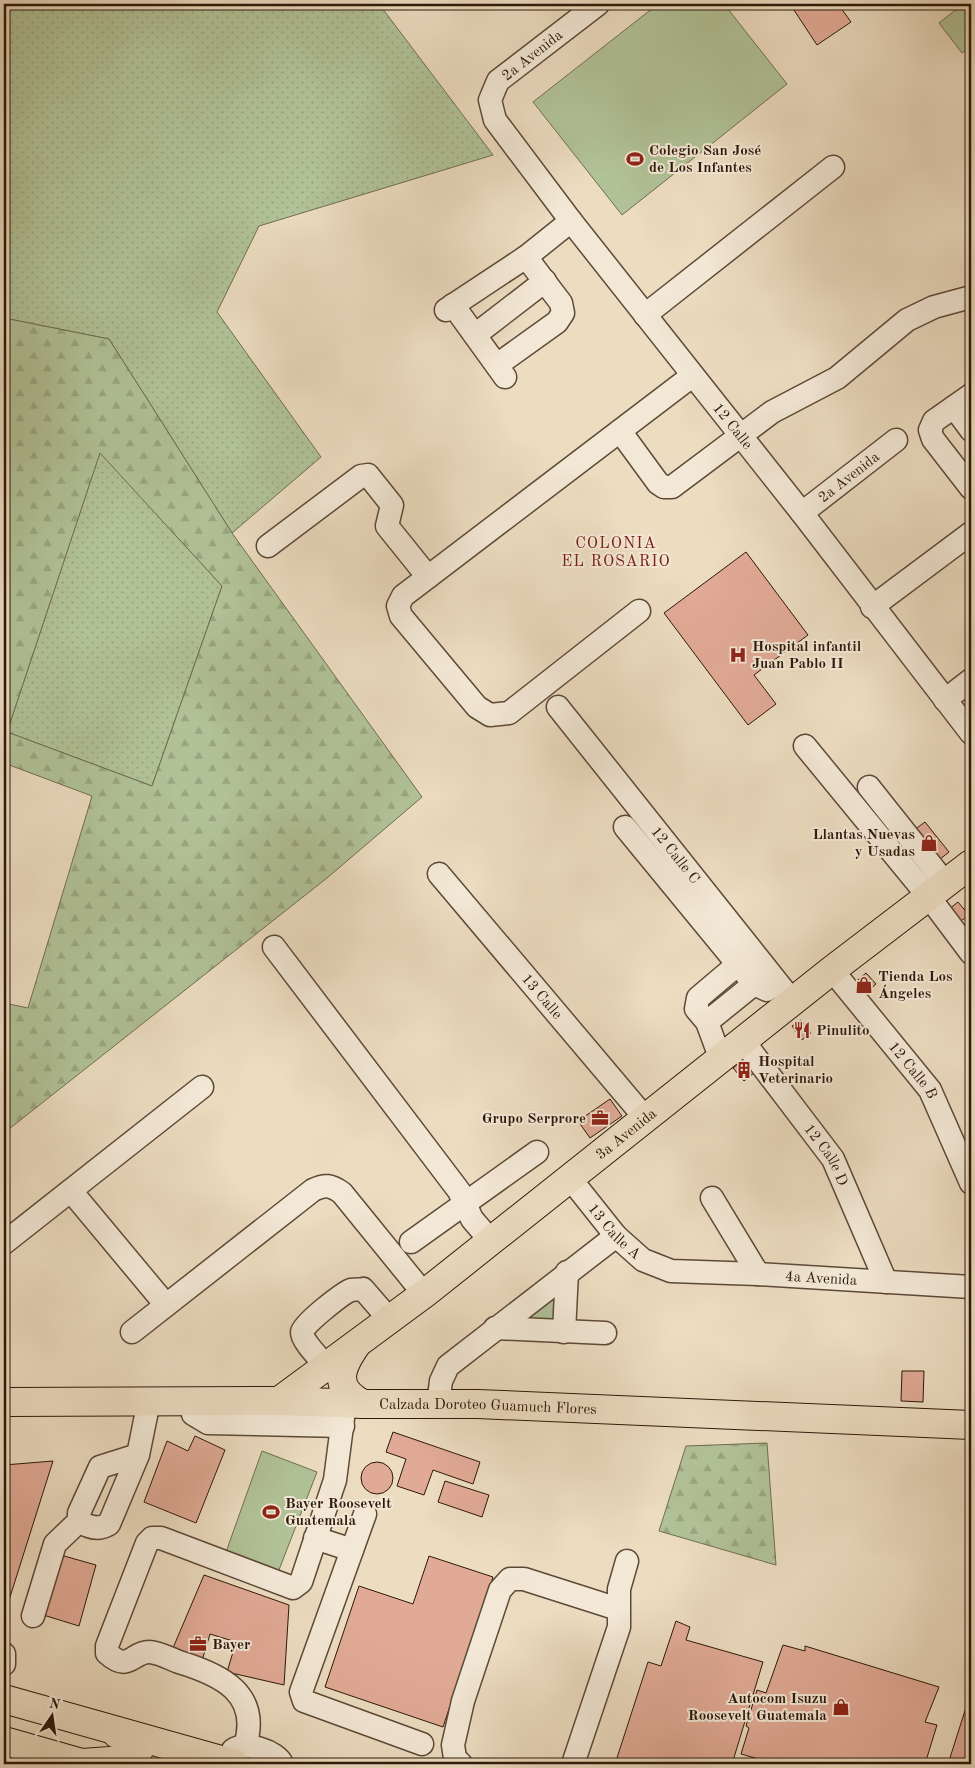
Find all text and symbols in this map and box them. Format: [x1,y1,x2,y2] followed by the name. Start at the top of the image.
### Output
[500,28,566,84] street label: 2a Avenida
[649,144,761,176] place label: Colegio San José de Los Infantes
[625,149,645,169] sports icon: Colegio San José de Los Infantes
[709,401,755,453] street label: 12 Calle
[816,450,883,506] street label: 2a Avenida
[561,536,671,570] district label: COLONIA EL ROSARIO
[752,640,862,672] place label: Hospital infantil Juan Pablo II
[728,645,748,665] hospital icon: Hospital infantil Juan Pablo II
[647,824,702,887] street label: 12 Calle C
[812,828,915,860] place label: Llantas Nuevas y Usadas
[919,833,939,853] shop icon: Llantas Nuevas y Usadas
[878,970,953,1002] place label: Tienda Los Ángeles
[518,972,564,1023] street label: 13 Calle
[854,975,874,995] shop icon: Tienda Los Ángeles
[792,1020,812,1040] restaurant icon: Pinulito
[816,1024,870,1039] place label: Pinulito
[885,1040,939,1101] street label: 12 Calle B
[758,1055,833,1087] place label: Hospital Veterinario
[734,1060,754,1080] building icon: Hospital Veterinario
[594,1106,660,1163] street label: 3a Avenida
[590,1108,610,1128] office icon: Grupo Serprore
[482,1112,586,1127] place label: Grupo Serprore
[800,1122,850,1188] street label: 12 Calle D
[584,1201,643,1263] street label: 13 Calle A
[784,1270,858,1289] street label: 4a Avenida
[379,1398,597,1418] street label: Calzada Doroteo Guamuch Flores
[285,1497,392,1529] place label: Bayer Roosevelt Guatemala
[261,1502,281,1522] sports icon: Bayer Roosevelt Guatemala
[188,1634,208,1654] office icon: Bayer
[212,1638,251,1653] place label: Bayer
[28,1690,78,1740] north arrow
[688,1692,827,1724] place label: Autocom Isuzu Roosevelt Guatemala
[48,1696,62,1712] text: N
[831,1697,851,1717] shop icon: Autocom Isuzu Roosevelt Guatemala

